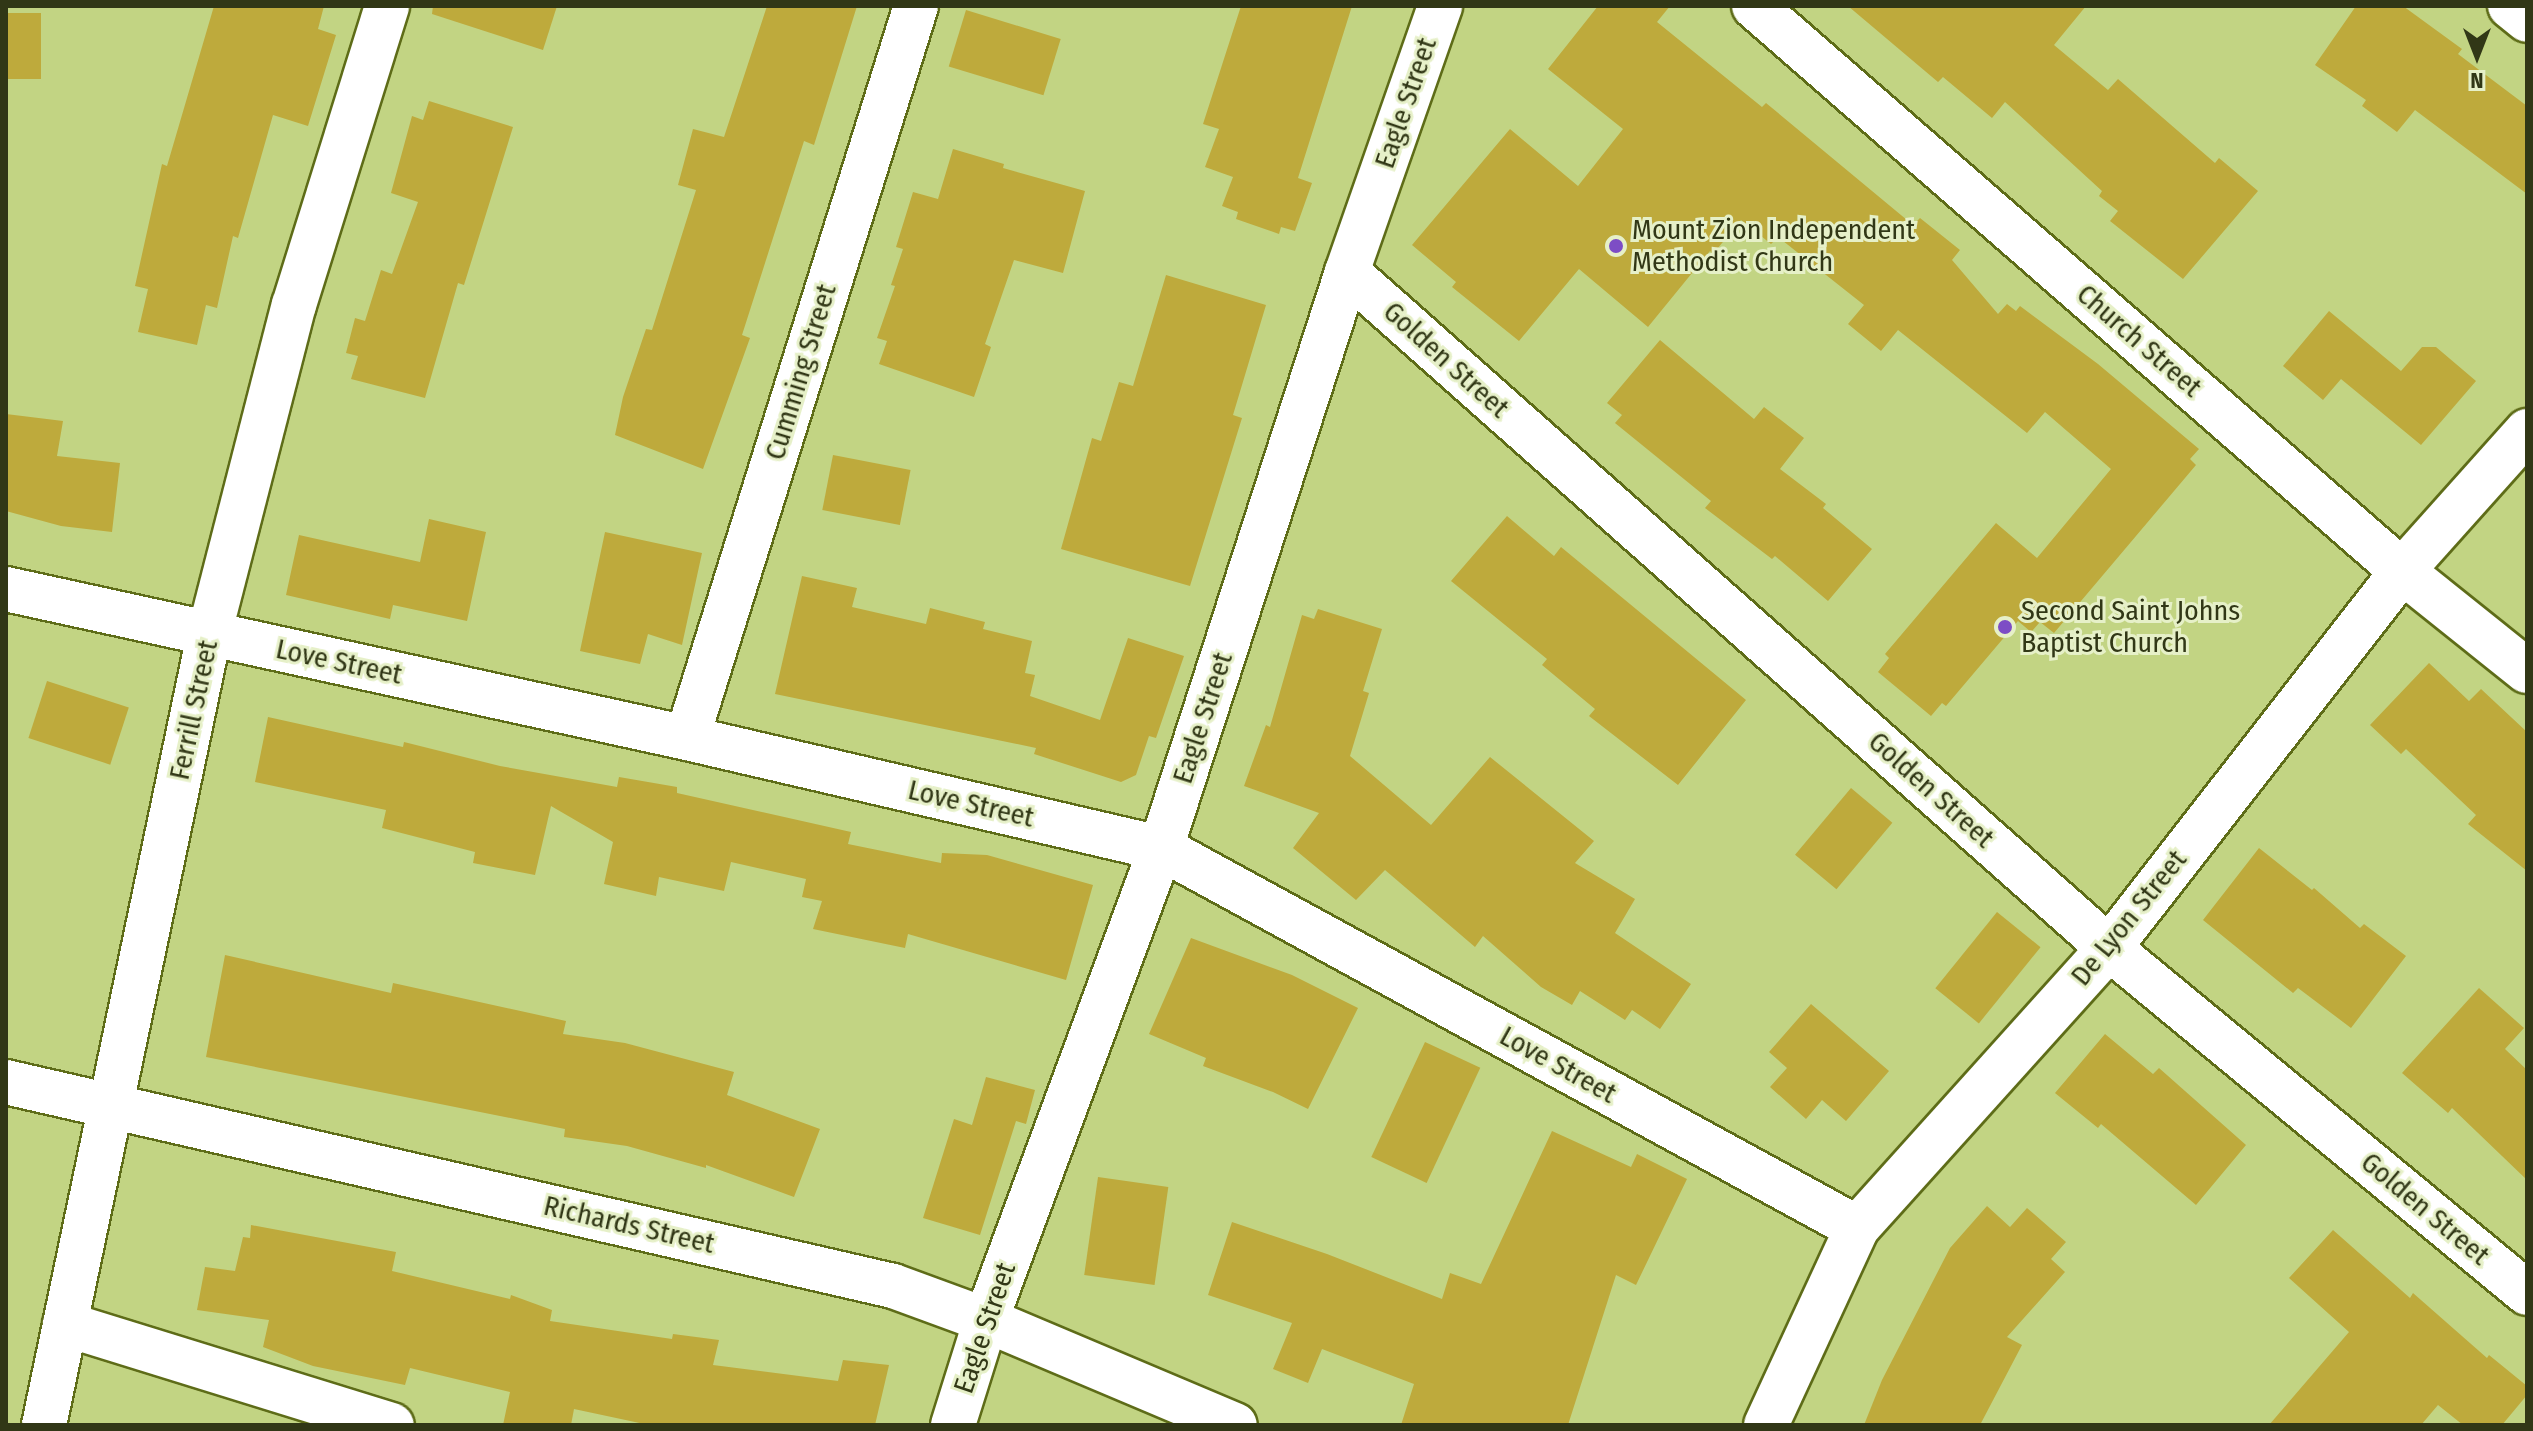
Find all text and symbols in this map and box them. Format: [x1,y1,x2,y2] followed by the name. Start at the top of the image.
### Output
[2437,16,2517,96] north arrow
[1368,33,1444,173] street label: Eagle Street
[2470,67,2484,94] text: N
[1632,213,1915,279] place label: Mount Zion Independent Methodist Church
[1607,237,1625,255] marker: Mount Zion Independent Methodist Church
[2070,278,2208,404] street label: Church Street
[758,280,844,464] street label: Cumming Street
[1376,295,1516,425] street label: Golden Street
[2021,594,2240,660] place label: Second Saint Johns Baptist Church
[1996,618,2014,636] marker: Second Saint Johns Baptist Church
[273,632,405,692] street label: Love Street
[163,637,225,783] street label: Ferrill Street
[1166,648,1240,788] street label: Eagle Street
[1861,725,2001,855] street label: Golden Street
[905,773,1037,835] street label: Love Street
[2064,843,2194,993] street label: De Lyon Street
[1494,1019,1622,1111] street label: Love Street
[2354,1146,2496,1272] street label: Golden Street
[540,1189,718,1261] street label: Richards Street
[947,1258,1023,1398] street label: Eagle Street

